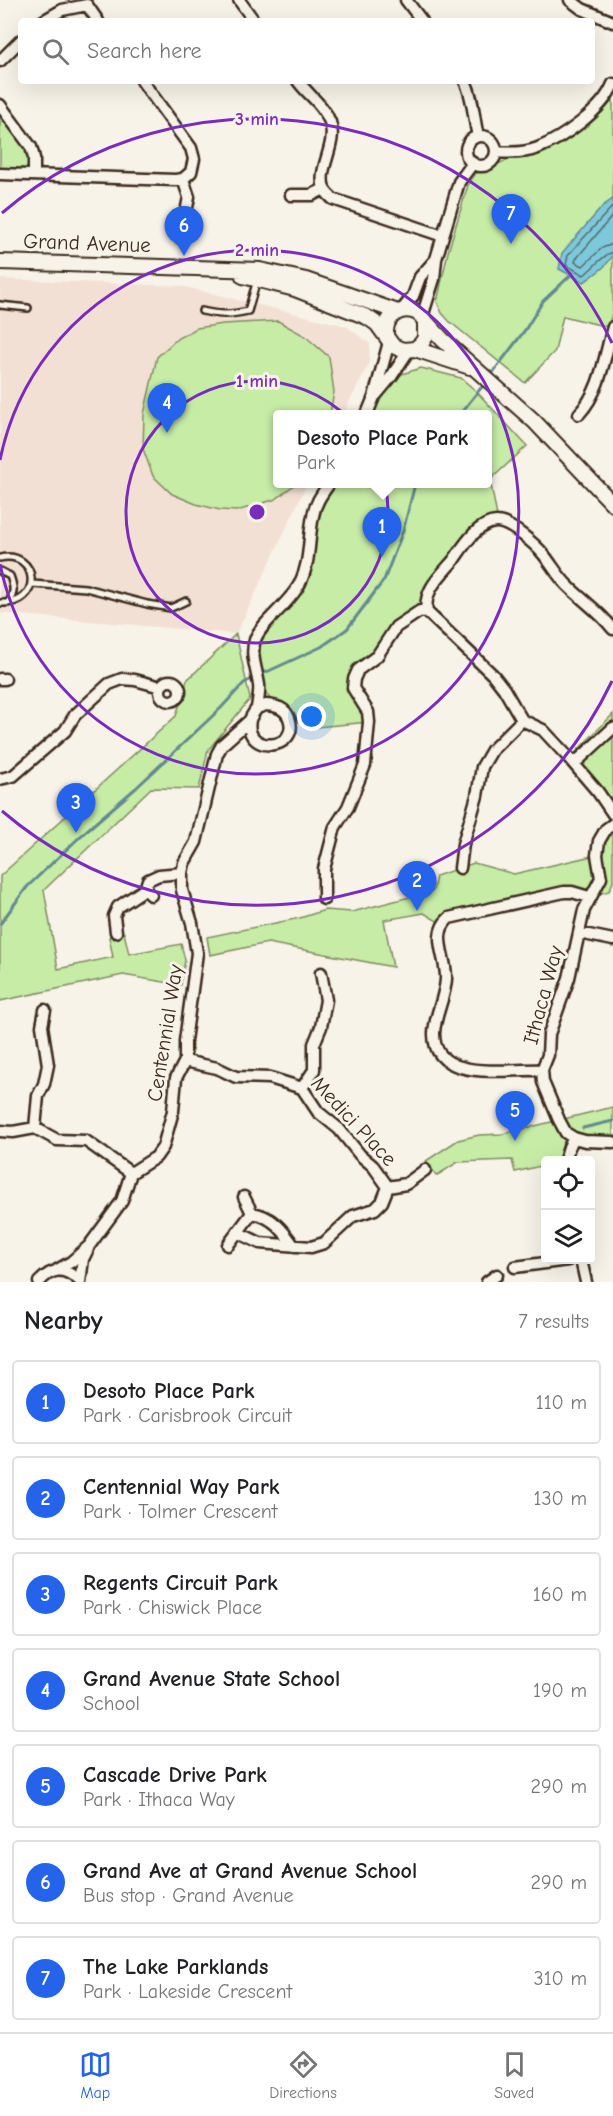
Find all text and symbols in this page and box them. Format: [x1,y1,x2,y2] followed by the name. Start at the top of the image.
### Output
[18,18,595,84] search box
[39,35,72,68] icon: search
[87,38,202,64] text: Search here
[235,109,279,130] text: 3 min
[492,194,530,244] pin: 7
[164,206,204,256] pin: 6
[23,229,151,257] street label: Grand Avenue
[235,240,279,261] text: 2 min
[236,371,278,392] text: 1 min
[148,384,186,433] pin: 4
[273,410,492,488] popup
[297,425,468,451] text: Desoto Place Park
[297,451,335,474] text: Park
[247,502,267,522] centre of rings
[362,508,401,557] pin: 1
[297,702,326,731] your location
[56,784,96,833] pin: 3
[398,862,436,911] pin: 2
[518,942,568,1047] street label: Ithaca Way
[142,962,188,1103] street label: Centennial Way
[306,1071,402,1171] street label: Medici Place
[496,1092,534,1141] pin: 5
[541,1156,595,1264] map controls
[541,1156,595,1210] button: locate
[541,1210,595,1264] button: layers
[24,1306,103,1336] text: Nearby
[518,1310,589,1333] text: 7 results
[83,1378,254,1404] text: Desoto Place Park
[42,1391,49,1414] text: 1
[536,1391,587,1414] text: 110 m
[83,1404,292,1427] text: Park · Carisbrook Circuit
[83,1474,279,1500] text: Centennial Way Park
[41,1487,50,1510] text: 2
[534,1487,587,1510] text: 130 m
[83,1500,277,1523] text: Park · Tolmer Crescent
[83,1570,278,1596] text: Regents Circuit Park
[41,1583,50,1606] text: 3
[533,1583,587,1606] text: 160 m
[83,1596,262,1619] text: Park · Chiswick Place
[83,1666,340,1692] text: Grand Avenue State School
[41,1679,50,1702] text: 4
[533,1679,587,1702] text: 190 m
[83,1692,140,1715] text: School
[83,1762,267,1788] text: Cascade Drive Park
[40,1775,51,1798] text: 5
[531,1775,587,1798] text: 290 m
[83,1788,235,1811] text: Park · Ithaca Way
[83,1858,417,1884] text: Grand Ave at Grand Avenue School
[40,1871,51,1894] text: 6
[531,1871,587,1894] text: 290 m
[83,1884,294,1907] text: Bus stop · Grand Avenue
[83,1954,268,1980] text: The Lake Parklands
[41,1967,50,1990] text: 7
[534,1967,587,1990] text: 310 m
[83,1980,292,2003] text: Park · Lakeside Crescent
[79,2048,112,2102] tab: Map
[269,2048,337,2102] tab: Directions
[494,2048,534,2102] tab: Saved

